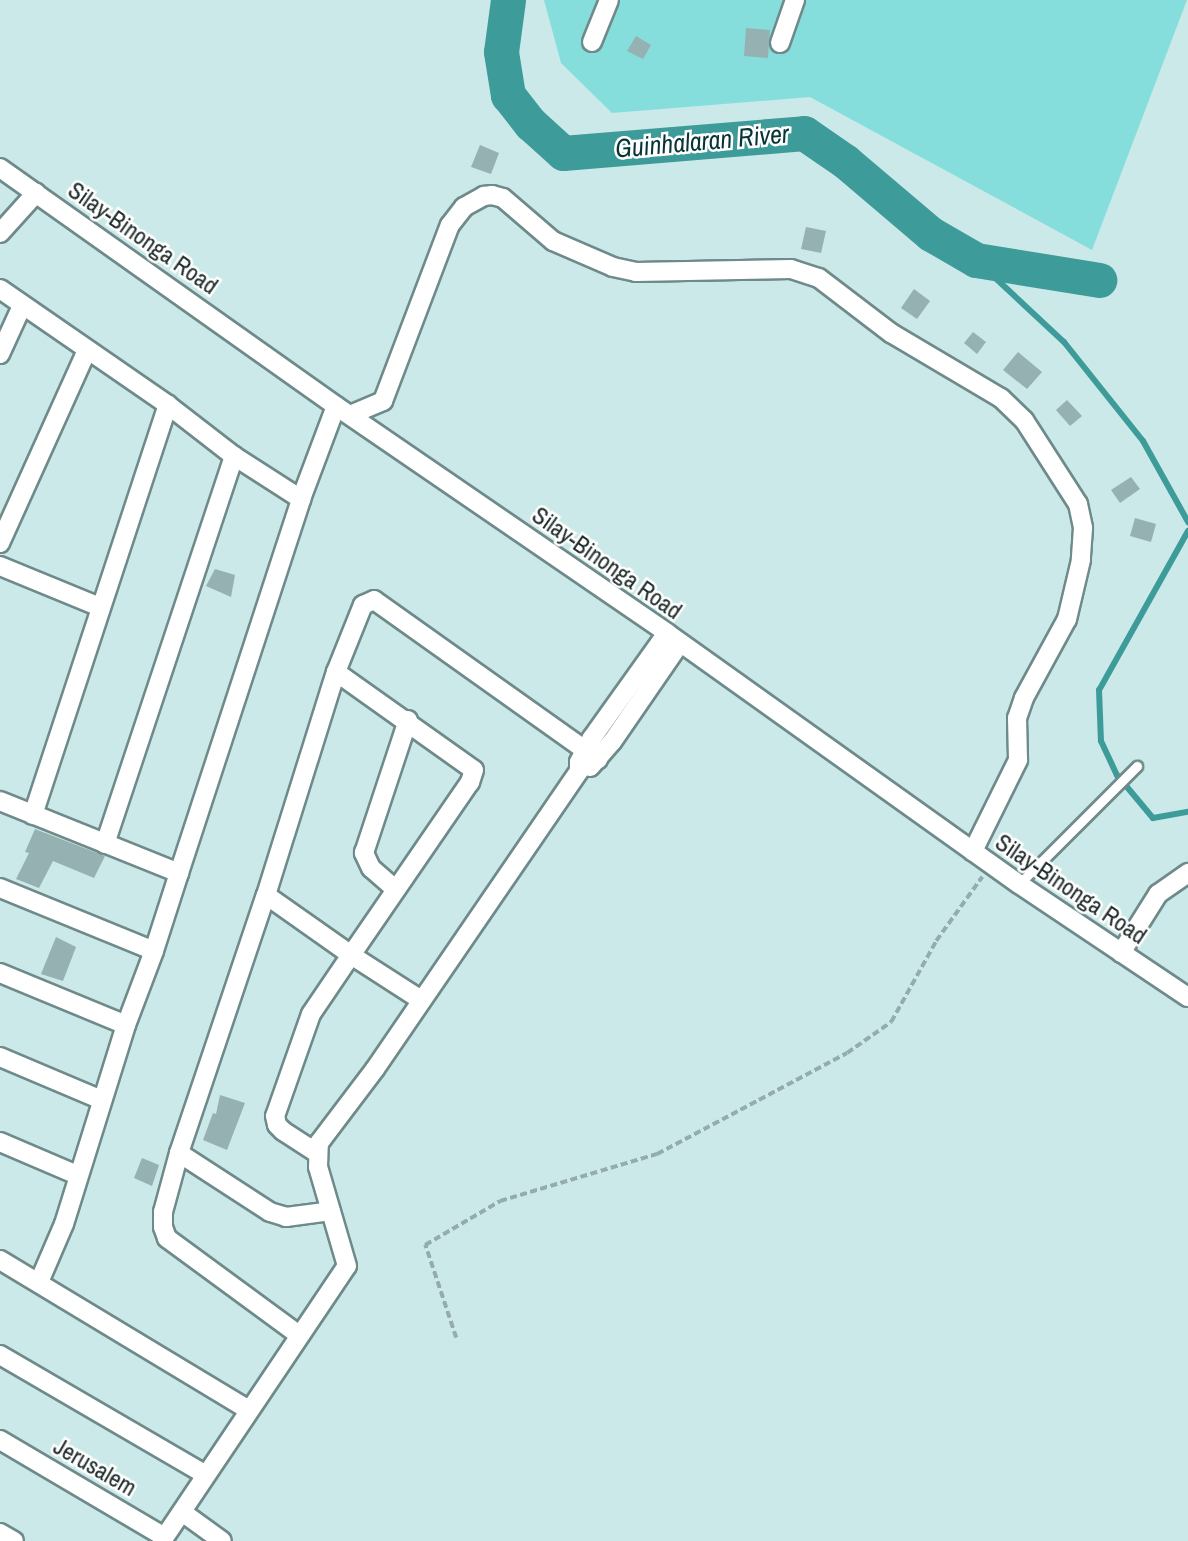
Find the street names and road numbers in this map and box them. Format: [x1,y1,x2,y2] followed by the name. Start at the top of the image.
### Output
[63,176,223,300] street label: Silay-Binonga Road
[527,501,687,625] street label: Silay-Binonga Road
[990,828,1152,950] street label: Silay-Binonga Road
[48,1432,142,1502] street label: Jerusalem

